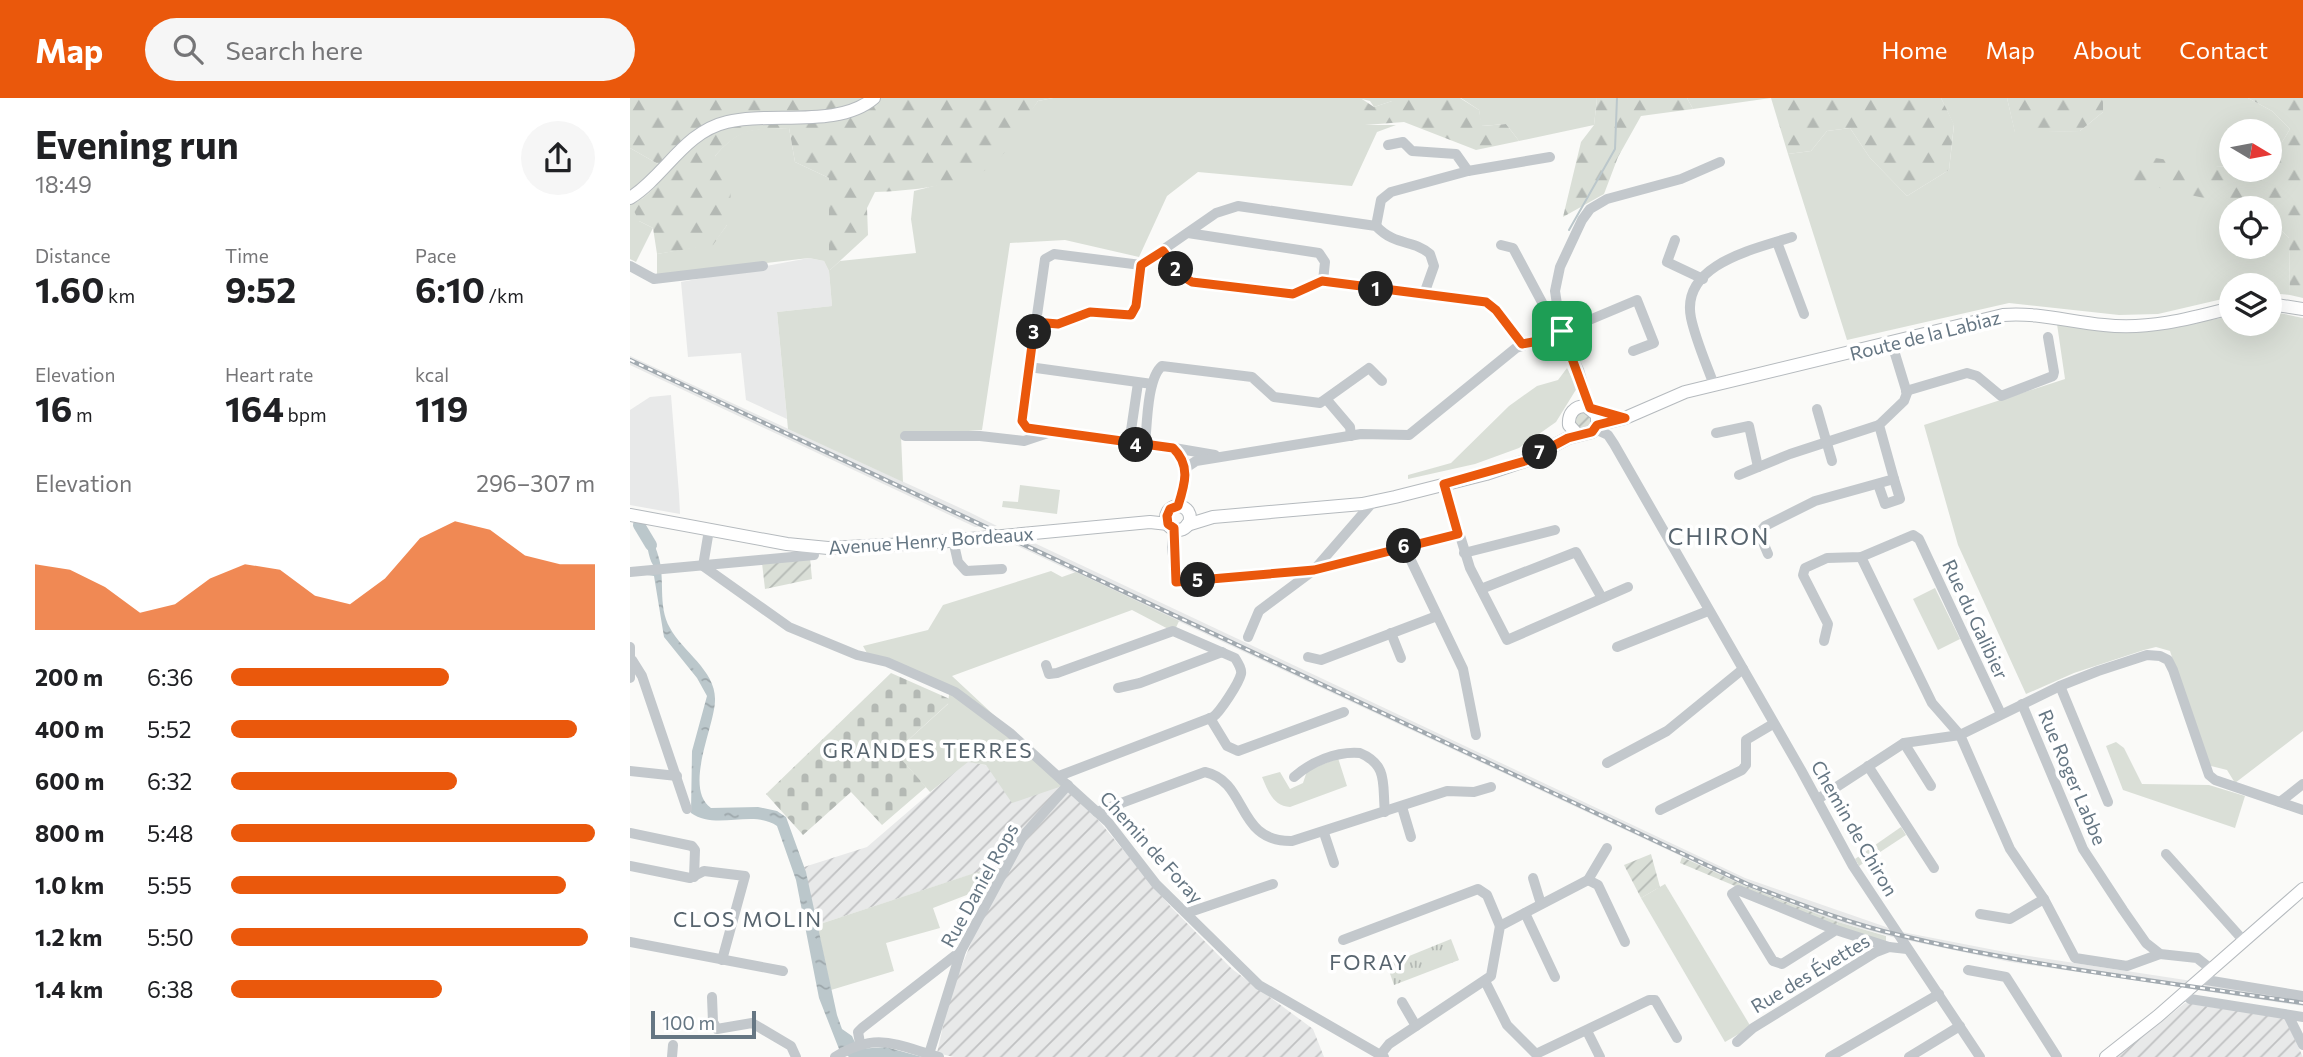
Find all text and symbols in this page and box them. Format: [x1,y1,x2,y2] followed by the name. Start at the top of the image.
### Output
[145,18,635,81] search box
[35,29,103,70] text: Map
[169,30,207,68] icon: search
[225,34,363,65] text: Search here
[1882,35,1948,64] text: Home
[1986,35,2035,64] text: Map
[2073,35,2141,64] text: About
[2179,35,2268,64] text: Contact
[2219,119,2282,182] north arrow
[2219,119,2282,336] map controls
[35,120,239,167] text: Evening run
[521,121,595,195] button: share
[35,170,92,198] text: 18:49
[2219,196,2282,259] button: locate
[35,244,111,267] text: Distance
[225,244,269,267] text: Time
[415,244,456,267] text: Pace
[1158,252,1194,286] pin: 2
[1170,257,1181,280] text: 2
[35,267,104,310] text: 1.60
[225,267,296,310] text: 9:52
[415,267,485,310] text: 6:10
[1358,272,1394,306] pin: 1
[2219,273,2282,336] button: layers
[1371,277,1380,300] text: 1
[104,284,135,307] text: km
[485,284,524,307] text: /km
[1532,301,1592,361] pin
[1847,305,2003,365] street label: Route de la Labiaz
[1543,312,1581,350] icon: arrive
[1016,314,1052,350] pin: 3
[1028,320,1039,343] text: 3
[35,363,115,386] text: Elevation
[225,363,313,386] text: Heart rate
[415,363,449,386] text: kcal
[35,386,72,429] text: 16
[225,386,284,429] text: 164
[415,386,468,429] text: 119
[72,403,93,426] text: m
[284,403,327,426] text: bpm
[1119,428,1154,462] pin: 4
[1130,433,1141,456] text: 4
[1522,434,1558,470] pin: 7
[1534,440,1545,463] text: 7
[35,469,132,497] text: Elevation
[476,469,595,497] text: 296–307 m
[828,521,1034,559] street label: Avenue Henry Bordeaux
[1668,522,1770,550] district label: CHIRON
[1386,528,1422,564] pin: 6
[1398,534,1409,557] text: 6
[1938,555,2014,683] street label: Rue du Galibier
[1180,562,1216,598] pin: 5
[1192,568,1203,591] text: 5
[35,663,103,691] text: 200 m
[147,663,193,691] text: 6:36
[2034,706,2112,848] street label: Rue Roger Labbe
[35,715,104,743] text: 400 m
[147,715,192,743] text: 5:52
[823,737,1033,762] district label: GRANDES TERRES
[1807,756,1903,900] street label: Chemin de Chiron
[35,767,104,795] text: 600 m
[147,767,192,795] text: 6:32
[1095,786,1209,908] street label: Chemin de Foray
[35,819,104,847] text: 800 m
[147,819,193,847] text: 5:48
[935,819,1023,951] street label: Rue Daniel Rops
[35,871,104,899] text: 1.0 km
[147,871,192,899] text: 5:55
[673,906,823,931] district label: CLOS MOLIN
[35,923,102,951] text: 1.2 km
[147,923,194,951] text: 5:50
[1746,928,1874,1018] street label: Rue des Évettes
[1329,949,1409,974] district label: FORAY
[35,975,103,1003] text: 1.4 km
[147,975,193,1003] text: 6:38
[651,1008,756,1040] scale bar
[662,1011,715,1034] text: 100 m

